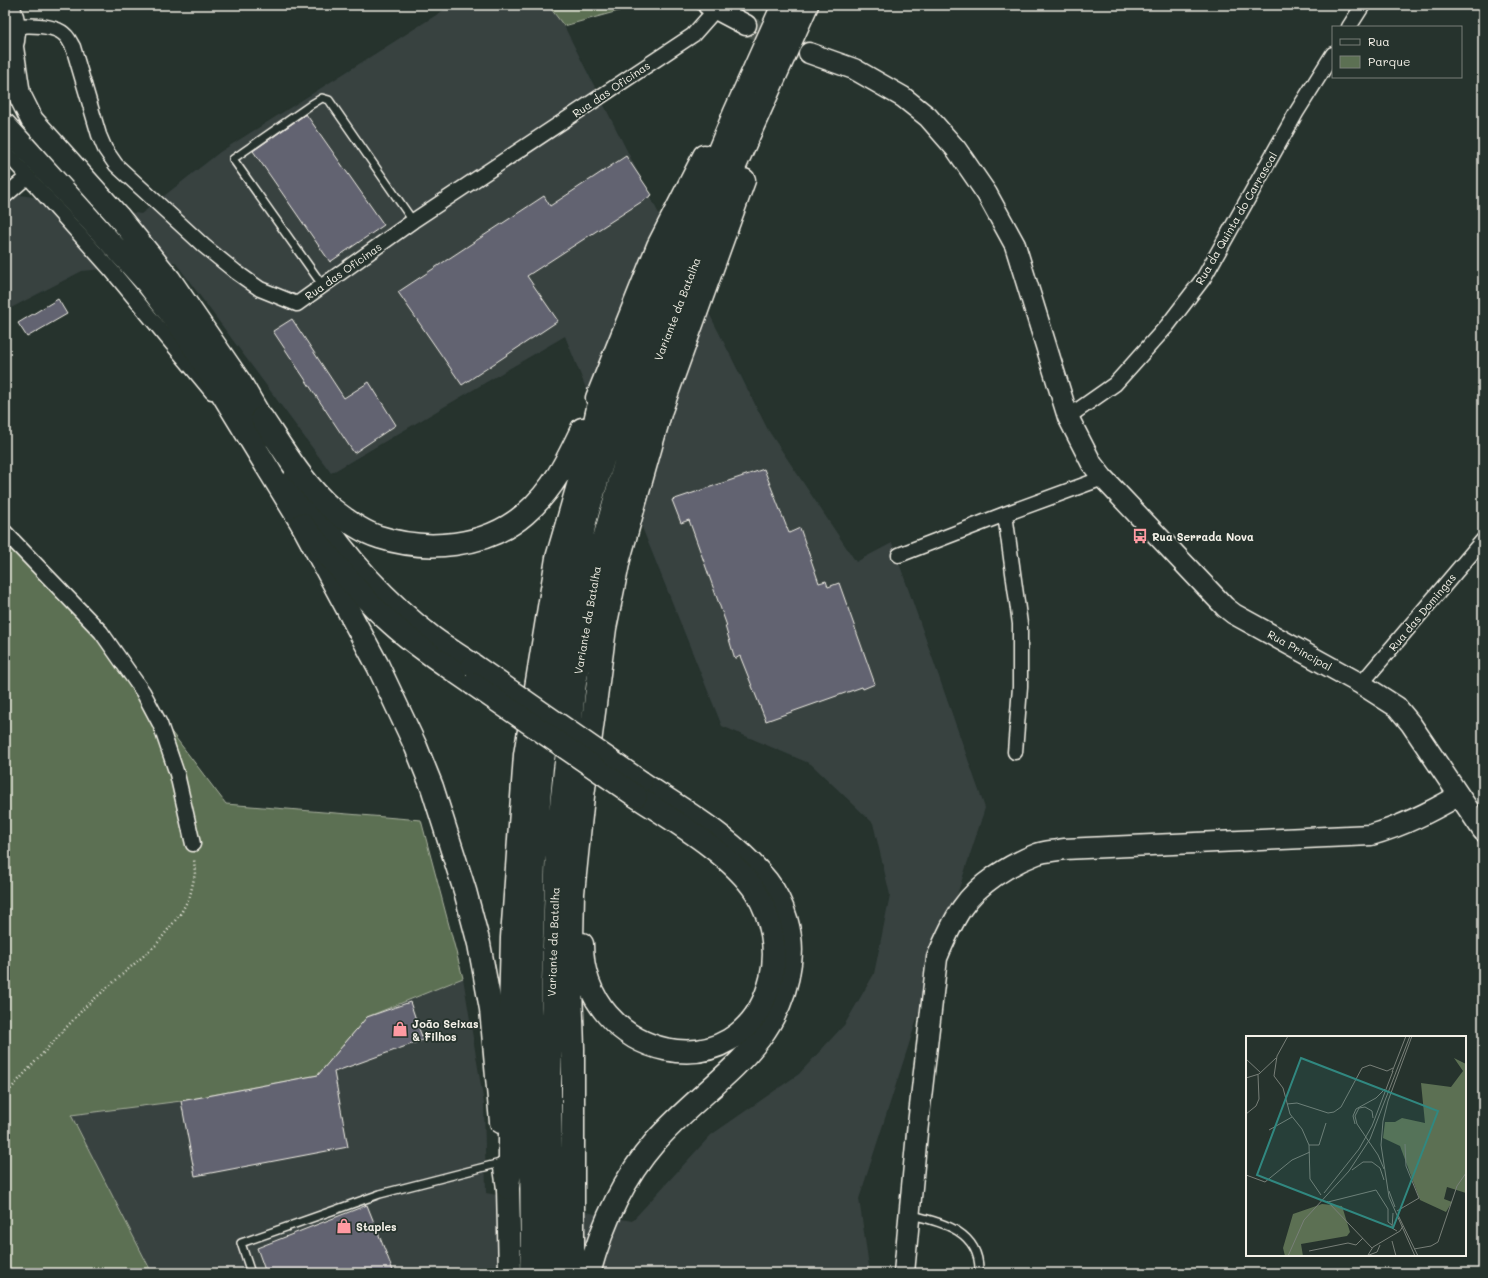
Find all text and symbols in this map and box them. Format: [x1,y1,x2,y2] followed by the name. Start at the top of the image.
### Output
[1332,26,1462,78] legend
[1368,33,1390,49] text: Rua
[1368,53,1411,69] text: Parque
[569,57,653,121] street label: Rua das Oficinas
[1192,149,1280,287] street label: Rua da Quinta do Carrascal
[302,239,384,303] street label: Rua das Oficinas
[650,255,704,363] street label: Variante da Batalha
[1131,527,1149,545] bus stop icon: Rua Serrada Nova
[1152,529,1254,544] place label: Rua Serrada Nova
[570,565,604,675] street label: Variante da Batalha
[1385,570,1459,654] street label: Rua das Domingas
[1265,626,1335,674] street label: Rua Principal
[544,887,562,997] street label: Variante da Batalha
[412,1016,479,1044] place label: João Seixas & Filhos
[391,1020,409,1038] shop icon: João Seixas & Filhos
[1246,1036,1466,1256] inset map
[335,1217,353,1235] shop icon: Staples
[356,1219,397,1234] place label: Staples

